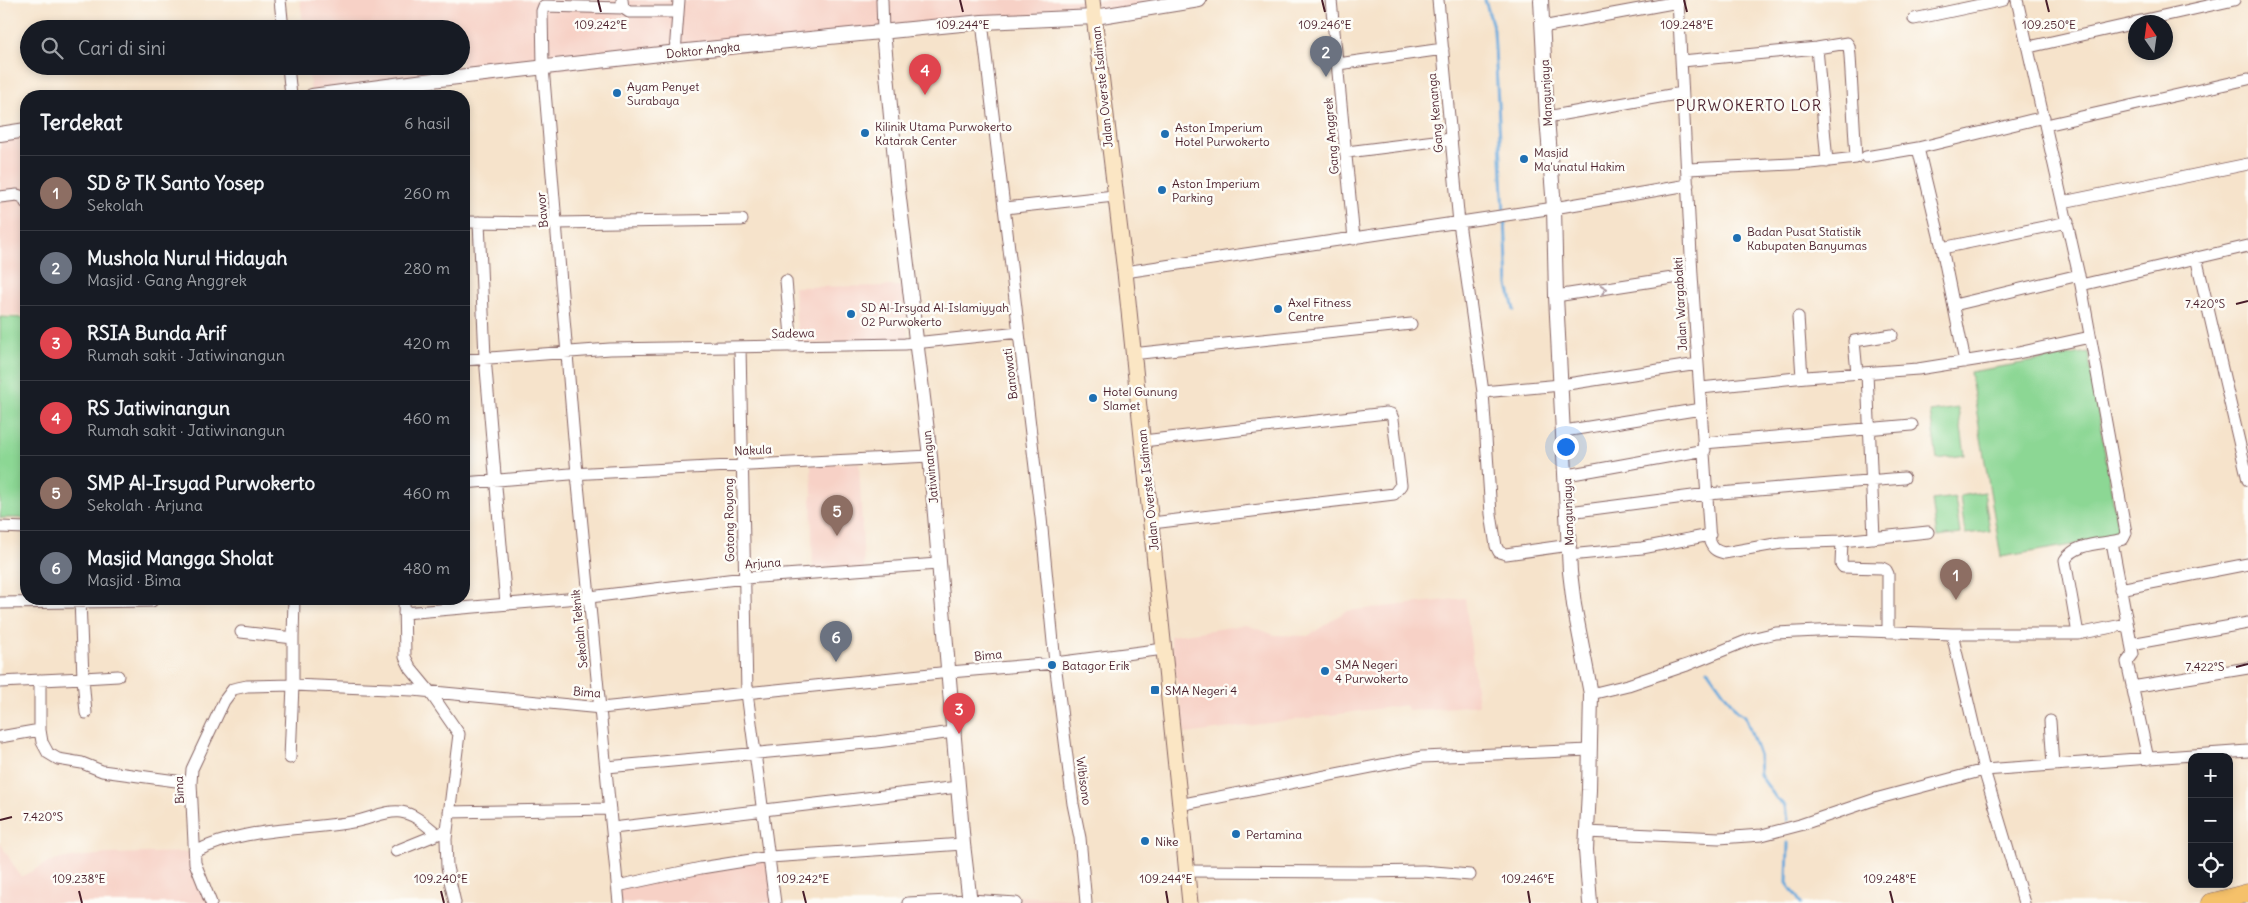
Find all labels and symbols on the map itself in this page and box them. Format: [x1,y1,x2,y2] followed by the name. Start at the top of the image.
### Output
[2128,15,2173,60] north arrow
[575,17,627,32] text: 109.242°E
[936,17,990,32] text: 109.244°E
[1298,17,1352,32] text: 109.246°E
[1660,17,1714,32] text: 109.248°E
[2022,17,2076,32] text: 109.250°E
[1088,25,1116,149] street label: Jalan Overste Isdiman
[1310,36,1342,77] pin: 2
[665,39,741,61] street label: Doktor Angka
[909,54,941,95] pin: 4
[1537,59,1555,127] street label: Mangunjaya
[1424,72,1446,153] street label: Gang Kenanga
[627,79,699,108] place label: Ayam Penyet Surabaya
[611,87,623,99] marker: Ayam Penyet Surabaya
[1676,96,1822,115] district label: PURWOKERTO LOR
[1320,97,1342,175] street label: Gang Anggrek
[875,119,1012,148] place label: Kilinik Utama Purwokerto Katarak Center
[1175,120,1270,149] place label: Aston Imperium Hotel Purwokerto
[859,127,871,139] marker: Kilinik Utama Purwokerto Katarak Center
[1159,128,1171,140] marker: Aston Imperium Hotel Purwokerto
[1534,145,1625,174] place label: Masjid Ma'unatul Hakim
[1518,153,1530,165] marker: Masjid Ma'unatul Hakim
[1172,176,1260,205] place label: Aston Imperium Parking
[1156,184,1168,196] marker: Aston Imperium Parking
[533,191,551,228] street label: Bawor
[1747,224,1867,253] place label: Badan Pusat Statistik Kabupaten Banyumas
[1731,232,1743,244] marker: Badan Pusat Statistik Kabupaten Banyumas
[1670,257,1690,351] street label: Jalan Wargabakti
[1600,285,1609,295] one-way arrow
[1288,295,1351,324] place label: Axel Fitness Centre
[2185,296,2225,311] text: 7.420°S
[861,300,1009,329] place label: SD Al-Irsyad Al-Islamiyyah 02 Purwokerto
[1272,303,1284,315] marker: Axel Fitness Centre
[845,308,857,320] marker: SD Al-Irsyad Al-Islamiyyah 02 Purwokerto
[771,325,815,341] street label: Sadewa
[999,348,1021,400] street label: Banowati
[1103,384,1177,413] place label: Hotel Gunung Slamet
[1087,392,1099,404] marker: Hotel Gunung Slamet
[1134,428,1162,552] street label: Jalan Overste Isdiman
[919,430,941,504] street label: Jatiwinangun
[1553,434,1579,460] your location
[734,442,772,458] street label: Nakula
[721,478,737,562] street label: Gotong Royong
[1559,478,1577,546] street label: Mangunjaya
[821,495,853,536] pin: 5
[744,554,782,572] street label: Arjuna
[1940,559,1972,600] pin: 1
[567,589,591,669] street label: Sekolah Teknik
[820,621,852,662] pin: 6
[973,646,1003,664] street label: Bima
[1335,657,1409,686] place label: SMA Negeri 4 Purwokerto
[1062,658,1129,673] place label: Batagor Erik
[1046,659,1058,671] marker: Batagor Erik
[2186,659,2225,674] text: 7.422°S
[1319,665,1331,677] marker: SMA Negeri 4 Purwokerto
[572,683,602,701] street label: Bima
[1165,683,1237,698] place label: SMA Negeri 4
[1149,684,1161,696] marker: SMA Negeri 4
[943,693,975,734] pin: 3
[1073,756,1095,806] street label: Wibisono
[171,776,187,804] street label: Bima
[23,809,63,824] text: 7.420°S
[1246,827,1302,842] place label: Pertamina
[1230,828,1242,840] marker: Pertamina
[1155,834,1178,849] place label: Nike
[1139,835,1151,847] marker: Nike
[52,871,106,886] text: 109.238°E
[414,871,468,886] text: 109.240°E
[777,871,829,886] text: 109.242°E
[1139,871,1193,886] text: 109.244°E
[1501,871,1555,886] text: 109.246°E
[1863,871,1917,886] text: 109.248°E

